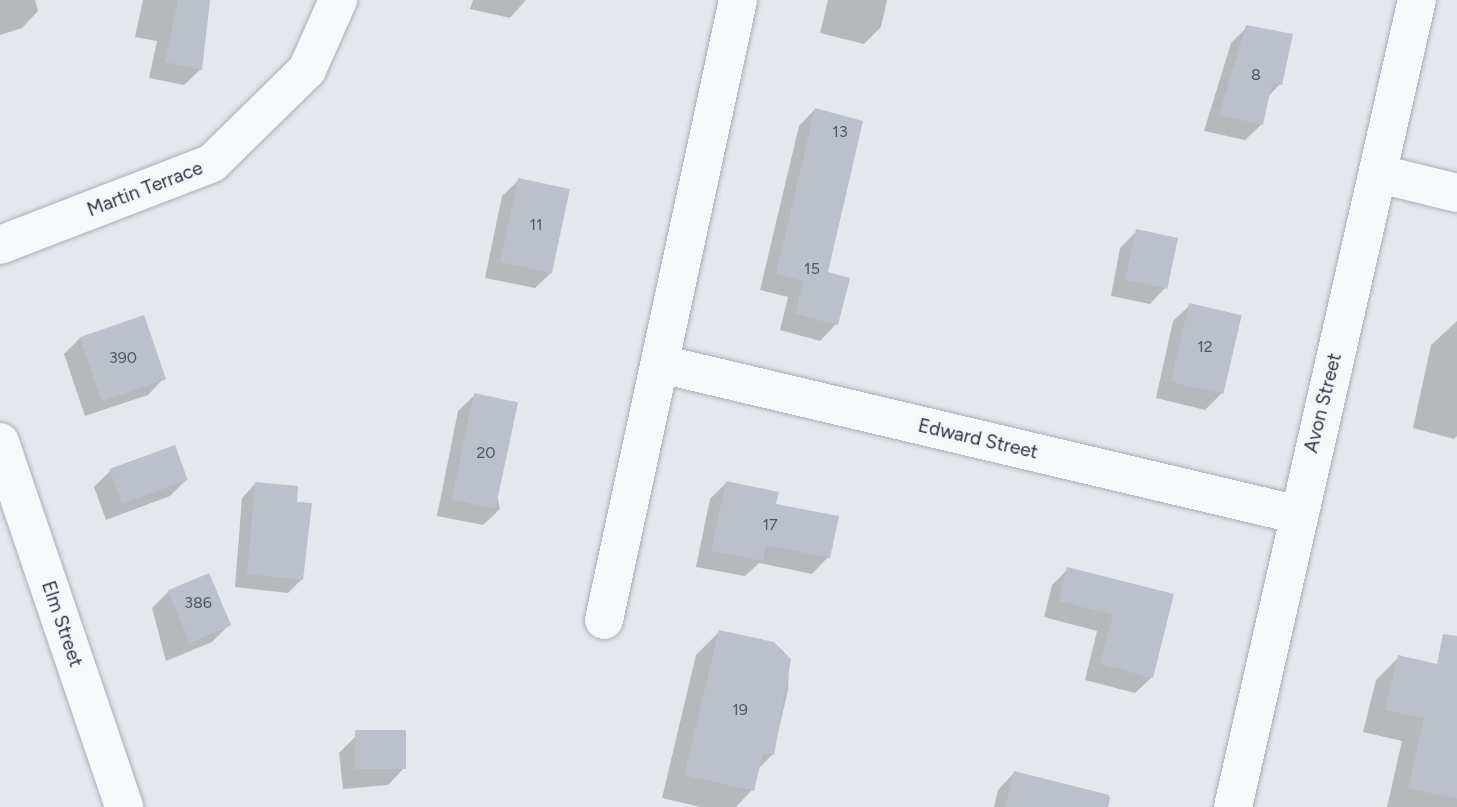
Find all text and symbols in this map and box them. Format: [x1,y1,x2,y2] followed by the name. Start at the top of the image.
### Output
[1251,65,1261,85] house number: 8
[832,122,848,142] house number: 13
[84,157,206,221] street label: Martin Terrace
[529,215,543,235] house number: 11
[804,259,820,279] house number: 15
[1197,337,1213,357] house number: 12
[109,348,137,368] house number: 390
[1300,351,1346,455] street label: Avon Street
[916,414,1040,464] street label: Edward Street
[476,443,496,463] house number: 20
[762,515,778,535] house number: 17
[37,578,87,670] street label: Elm Street
[184,593,212,613] house number: 386
[732,700,748,720] house number: 19

